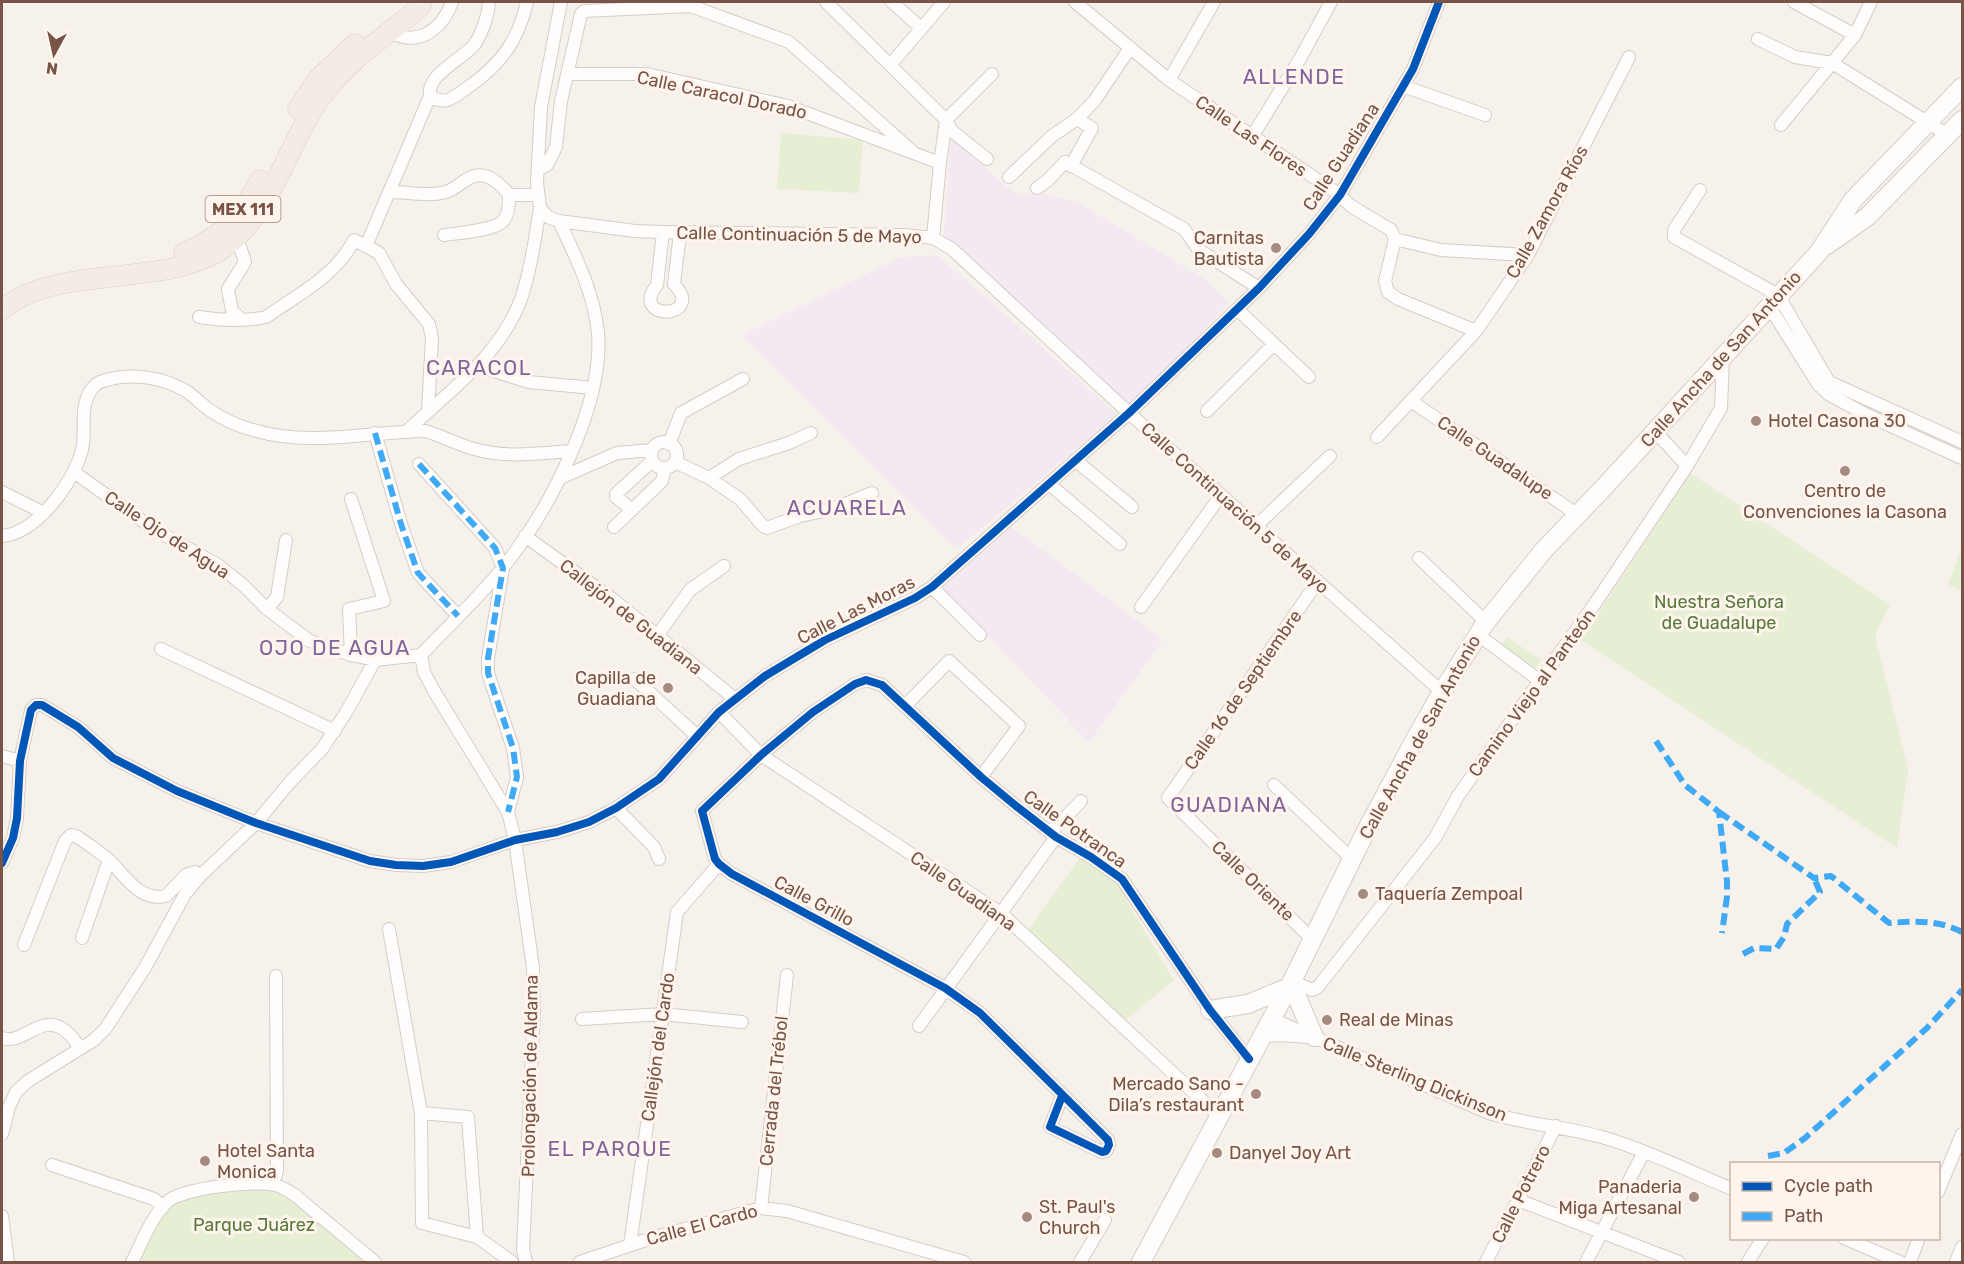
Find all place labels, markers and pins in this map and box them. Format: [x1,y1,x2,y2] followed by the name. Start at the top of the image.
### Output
[1194,227,1264,270] place label: Carnitas Bautista
[1269,241,1283,255] marker: Carnitas Bautista
[1768,410,1906,432] place label: Hotel Casona 30
[1749,414,1763,428] marker: Hotel Casona 30
[1838,464,1852,478] marker: Centro de Convenciones la Casona
[1743,480,1947,523] place label: Centro de Convenciones la Casona
[575,667,656,710] place label: Capilla de Guadiana
[661,681,675,695] marker: Capilla de Guadiana
[1375,883,1523,905] place label: Taquería Zempoal
[1356,887,1370,901] marker: Taquería Zempoal
[1339,1009,1453,1031] place label: Real de Minas
[1320,1013,1334,1027] marker: Real de Minas
[1108,1073,1244,1116] place label: Mercado Sano - Dila’s restaurant
[1249,1087,1263,1101] marker: Mercado Sano - Dila’s restaurant
[217,1140,315,1183] place label: Hotel Santa Monica
[1229,1142,1351,1164] place label: Danyel Joy Art
[1210,1146,1224,1160] marker: Danyel Joy Art
[198,1154,212,1168] marker: Hotel Santa Monica
[1558,1176,1682,1219] place label: Panaderia Miga Artesanal
[1687,1190,1701,1204] marker: Panaderia Miga Artesanal
[1039,1196,1115,1239] place label: St. Paul's Church
[1020,1210,1034,1224] marker: St. Paul's Church

